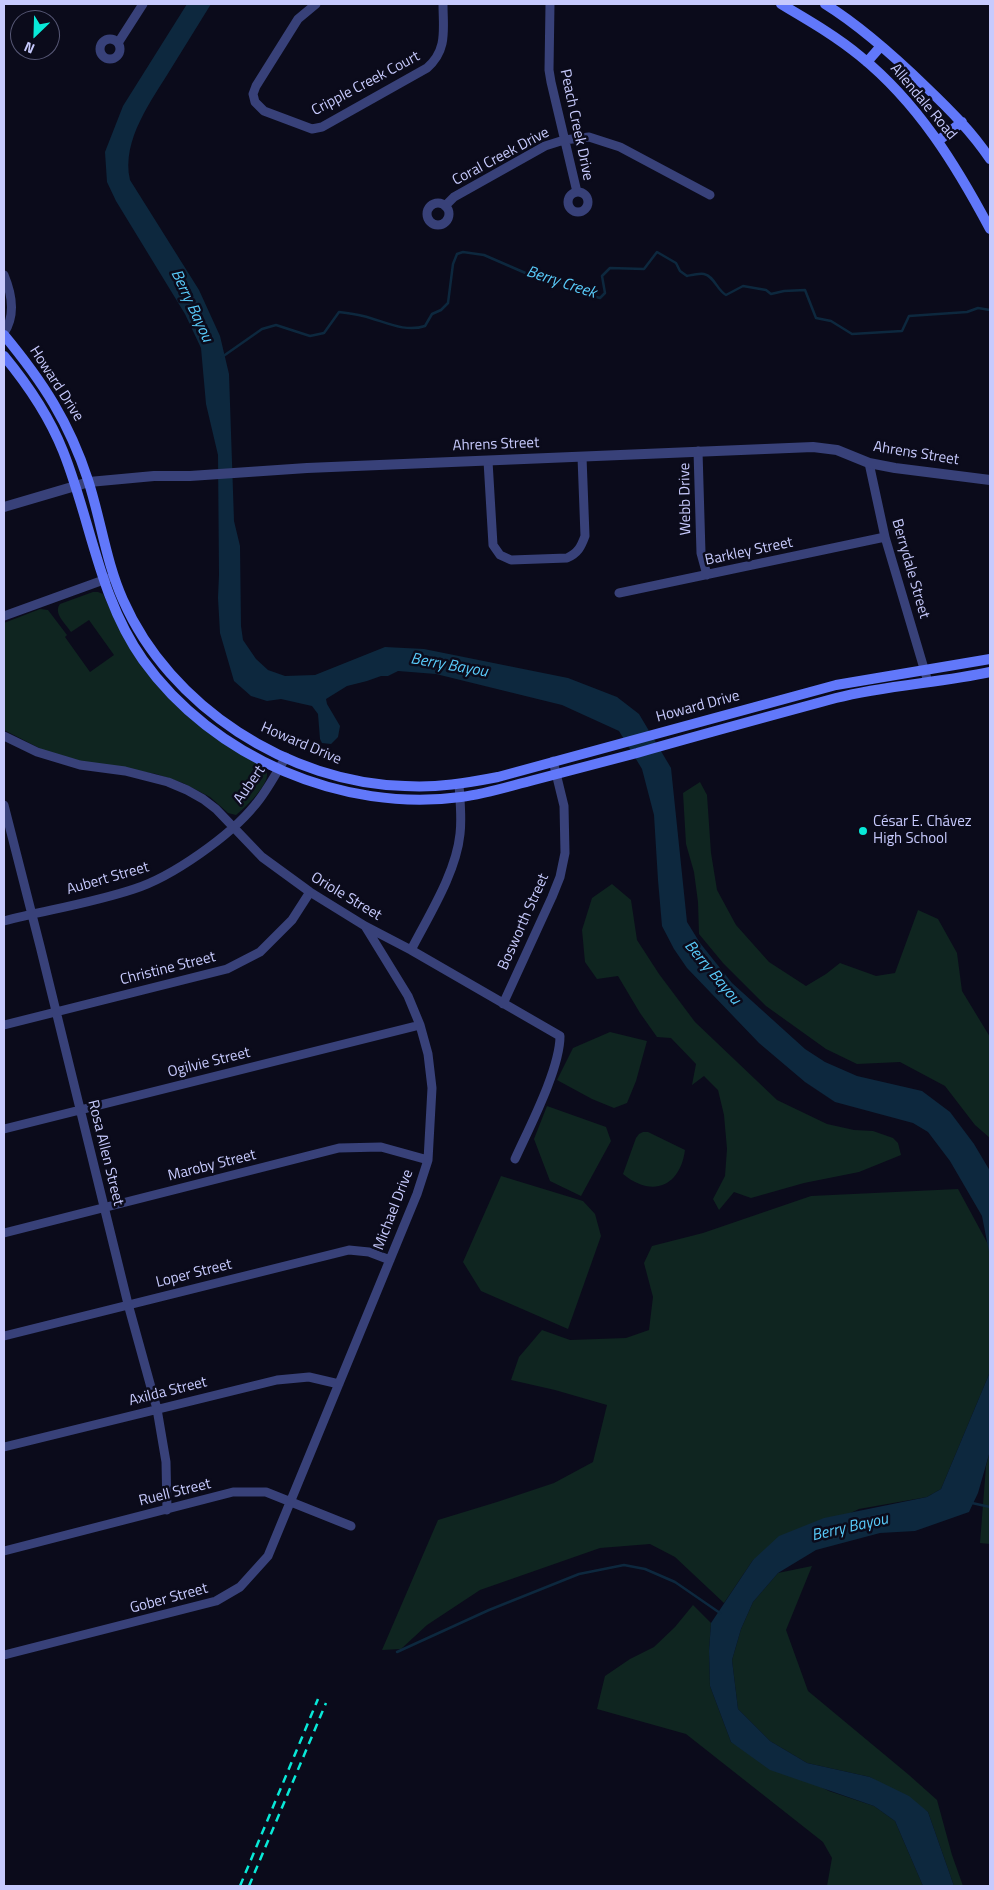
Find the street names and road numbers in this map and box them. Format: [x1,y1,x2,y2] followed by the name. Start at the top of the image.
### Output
[309,48,423,120] street label: Cripple Creek Court
[886,60,960,144] street label: Allendale Road
[555,68,597,182] street label: Peach Creek Drive
[450,124,552,190] street label: Coral Creek Drive
[25,343,87,425] street label: Howard Drive
[452,434,540,456] street label: Ahrens Street
[872,438,960,470] street label: Ahrens Street
[676,463,696,535] street label: Webb Drive
[887,517,933,621] street label: Berrydale Street
[703,534,795,570] street label: Barkley Street
[654,687,742,727] street label: Howard Drive
[258,719,344,769] street label: Howard Drive
[230,762,270,808] street label: Aubert
[65,859,151,899] street label: Aubert Street
[307,869,385,925] street label: Oriole Street
[495,871,553,973] street label: Bosworth Street
[118,948,218,990] street label: Christine Street
[166,1044,252,1082] street label: Ogilvie Street
[83,1098,127,1208] street label: Rosa Allen Street
[166,1146,258,1186] street label: Maroby Street
[370,1167,418,1253] street label: Michael Drive
[154,1256,234,1292] street label: Loper Street
[127,1374,209,1410] street label: Axilda Street
[137,1475,213,1511] street label: Ruell Street
[128,1580,210,1618] street label: Gober Street

